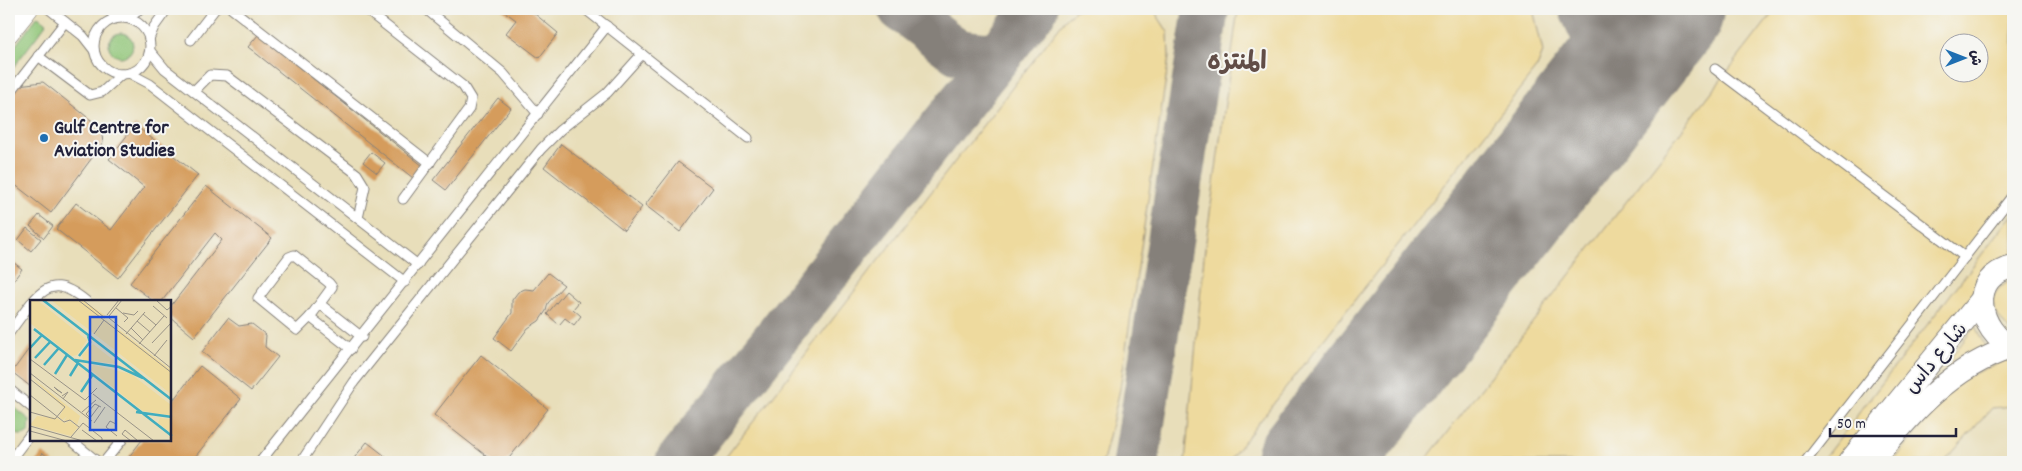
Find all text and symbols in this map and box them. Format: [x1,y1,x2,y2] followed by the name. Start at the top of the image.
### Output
[1940,32,1990,82] north arrow
[1207,46,1267,82] district label: المنتزه
[1965,50,1985,66] text: ش
[54,115,175,166] place label: Gulf Centre for Aviation Studies
[38,132,50,144] marker: Gulf Centre for Aviation Studies
[30,300,171,441] inset map
[1899,317,1975,401] street label: شارع داس
[1830,406,1956,438] scale bar
[1837,414,1866,436] text: 50 m

